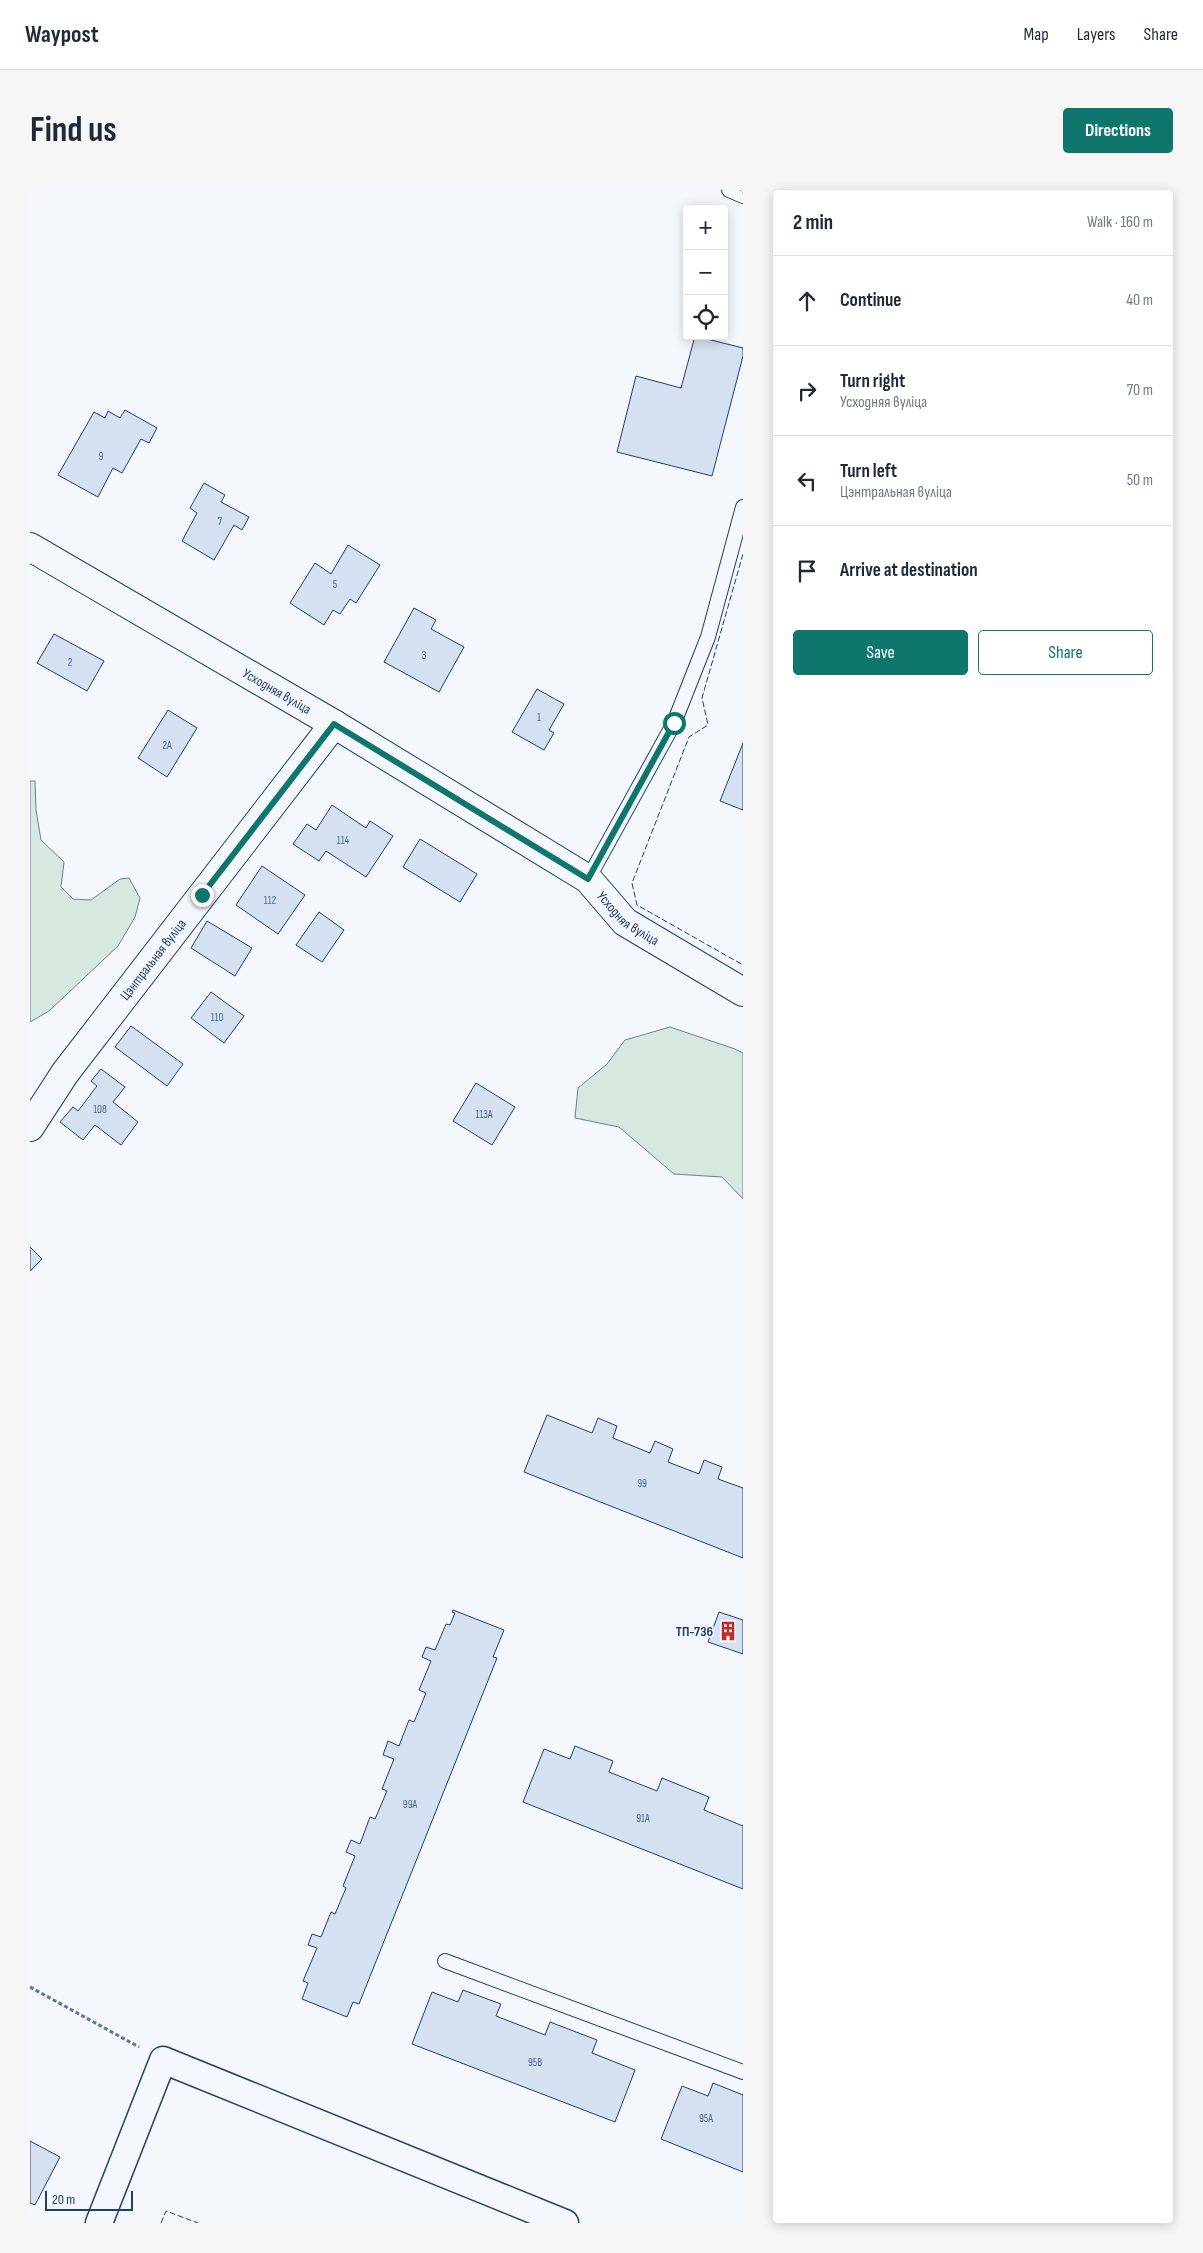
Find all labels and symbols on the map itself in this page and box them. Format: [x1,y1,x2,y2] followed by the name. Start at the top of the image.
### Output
[99,450,104,463] house number: 9
[218,515,223,528] house number: 7
[333,578,337,591] house number: 5
[422,649,427,662] house number: 3
[68,656,73,669] house number: 2
[240,665,314,718] street label: Усходняя вуліца
[537,711,541,724] house number: 1
[663,712,686,735] route start
[162,739,172,752] house number: 2А
[337,834,350,847] house number: 114
[191,884,214,907] route end
[593,888,662,949] street label: Усходняя вуліца
[264,894,277,907] house number: 112
[116,916,190,1004] street label: Цэнтральная вуліца
[211,1011,223,1024] house number: 110
[93,1103,107,1116] house number: 108
[475,1108,493,1121] house number: 113А
[637,1477,647,1490] house number: 99
[717,1620,739,1642] building icon: ТП-736
[676,1623,713,1640] place label: ТП-736
[403,1798,418,1811] house number: 99А
[636,1812,650,1825] house number: 91А
[528,2056,542,2069] house number: 95В
[699,2112,713,2125] house number: 95А
[45,2188,132,2211] scale bar

